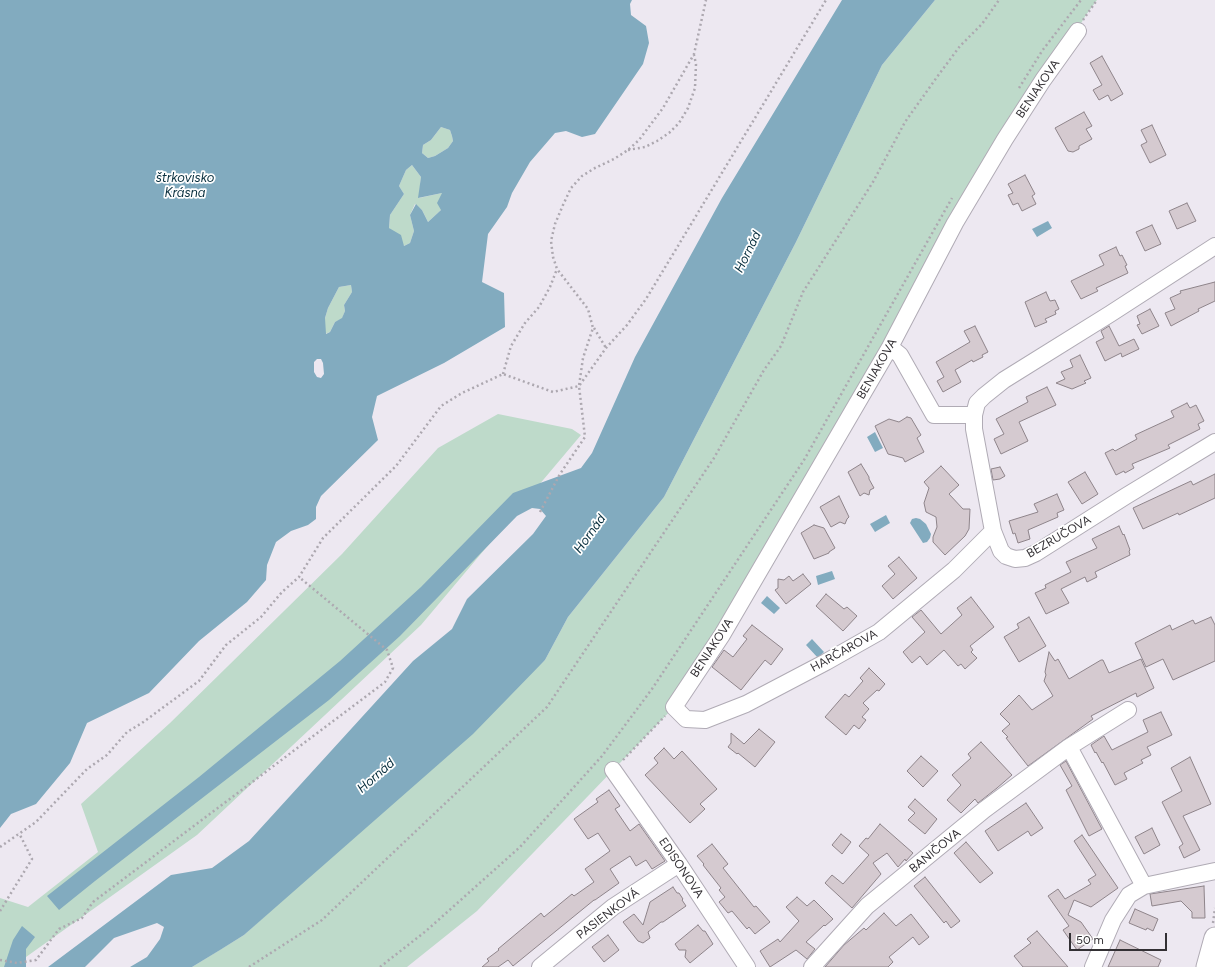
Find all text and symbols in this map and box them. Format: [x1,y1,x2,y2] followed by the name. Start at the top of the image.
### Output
[1013,57,1063,121] street label: BENIAKOVA
[156,170,214,201] water label: štrkovisko Krásna
[731,229,765,275] water label: Hornád
[854,336,900,402] street label: BENIAKOVA
[571,512,609,556] water label: Hornád
[1024,513,1094,561] street label: BEZRUČOVA
[688,616,736,680] street label: BENIAKOVA
[808,627,880,675] street label: HARČAROVA
[354,756,398,796] water label: Hornád
[906,826,964,876] street label: BANIČOVA
[656,835,706,901] street label: EDISONOVA
[574,886,642,942] street label: PASIENKOVÁ
[1071,925,1169,951] scale bar
[1076,933,1104,947] text: 50 m

